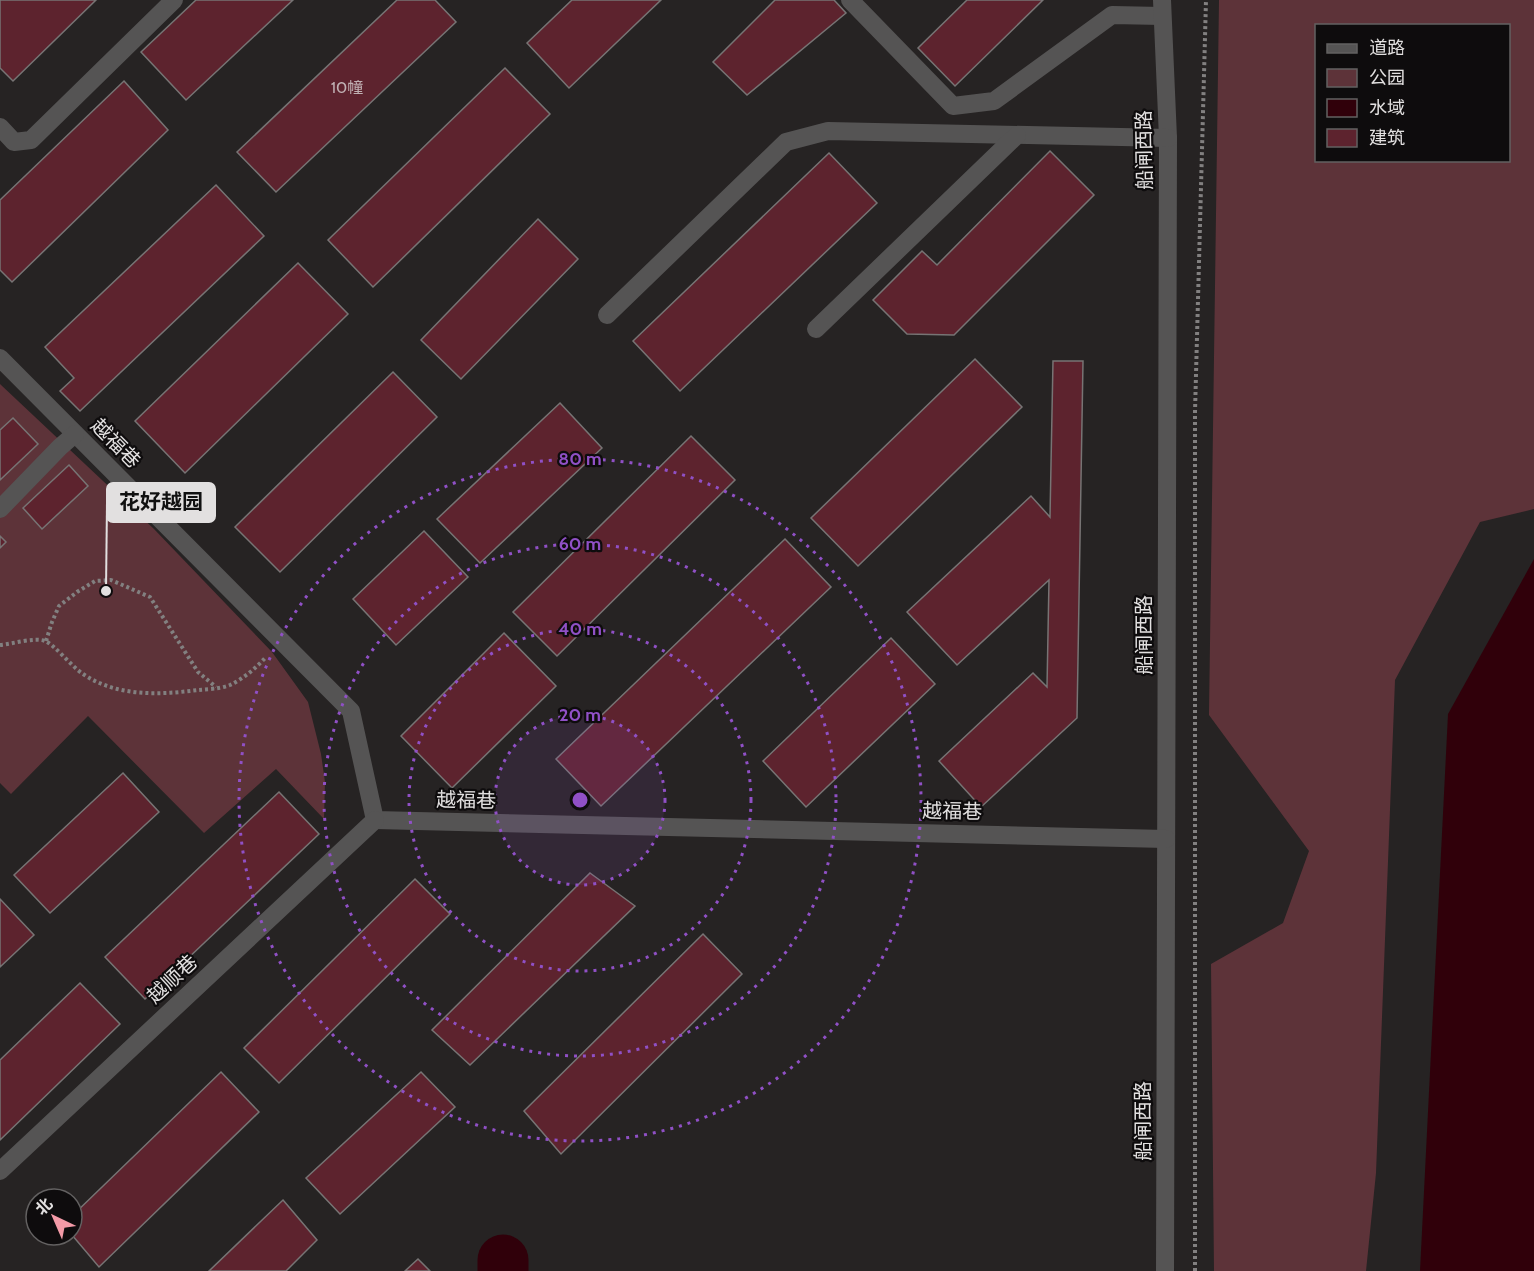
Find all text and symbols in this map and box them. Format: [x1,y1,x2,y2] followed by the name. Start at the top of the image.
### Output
[1315,24,1510,162] legend
[1369,37,1405,59] text: 道路
[1369,67,1405,89] text: 公园
[331,78,363,97] house number: 10幢
[1369,97,1405,119] text: 水域
[1131,110,1157,190] street label: 船闸西路
[1369,127,1405,149] text: 建筑
[86,413,146,473] street label: 越福巷
[558,448,602,470] text: 80 m
[107,483,215,522] callout: 花好越园
[119,489,203,514] text: 花好越园
[559,533,601,555] text: 60 m
[1132,595,1156,675] street label: 船闸西路
[558,618,602,640] text: 40 m
[559,704,601,726] text: 20 m
[436,787,496,813] street label: 越福巷
[570,790,590,810] centre of rings
[922,798,982,824] street label: 越福巷
[142,950,202,1008] street label: 越顺巷
[1131,1081,1155,1161] street label: 船闸西路
[24,1187,84,1247] north arrow
[32,1194,56,1219] text: 北

